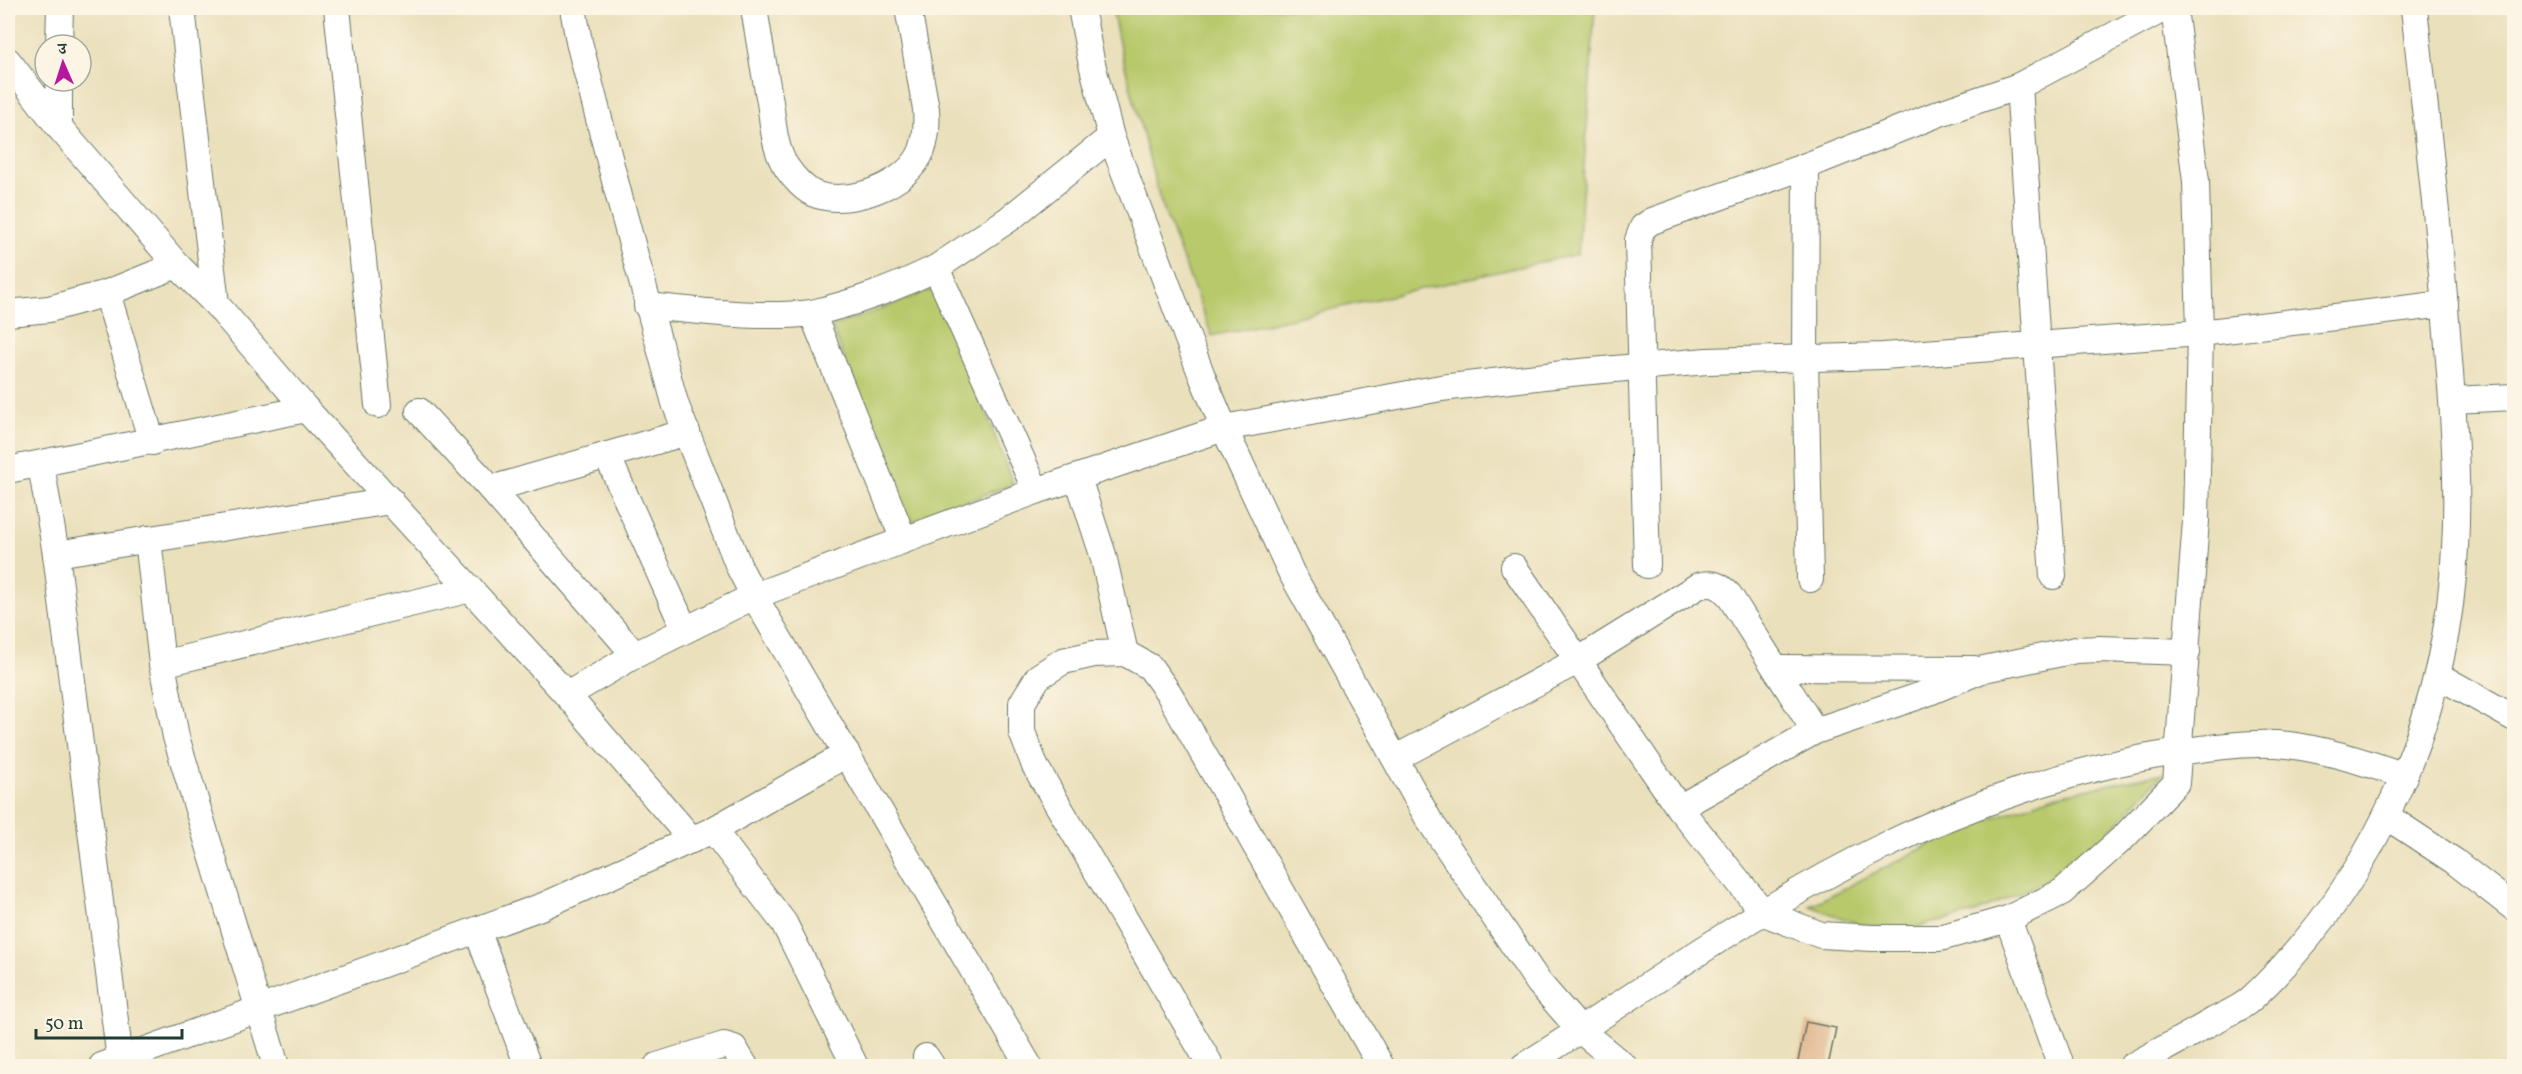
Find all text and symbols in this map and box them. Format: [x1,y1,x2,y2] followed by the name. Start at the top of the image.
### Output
[33,33,93,93] north arrow
[57,39,69,61] text: उ
[36,1002,182,1040] scale bar
[45,1012,84,1037] text: 50 m

